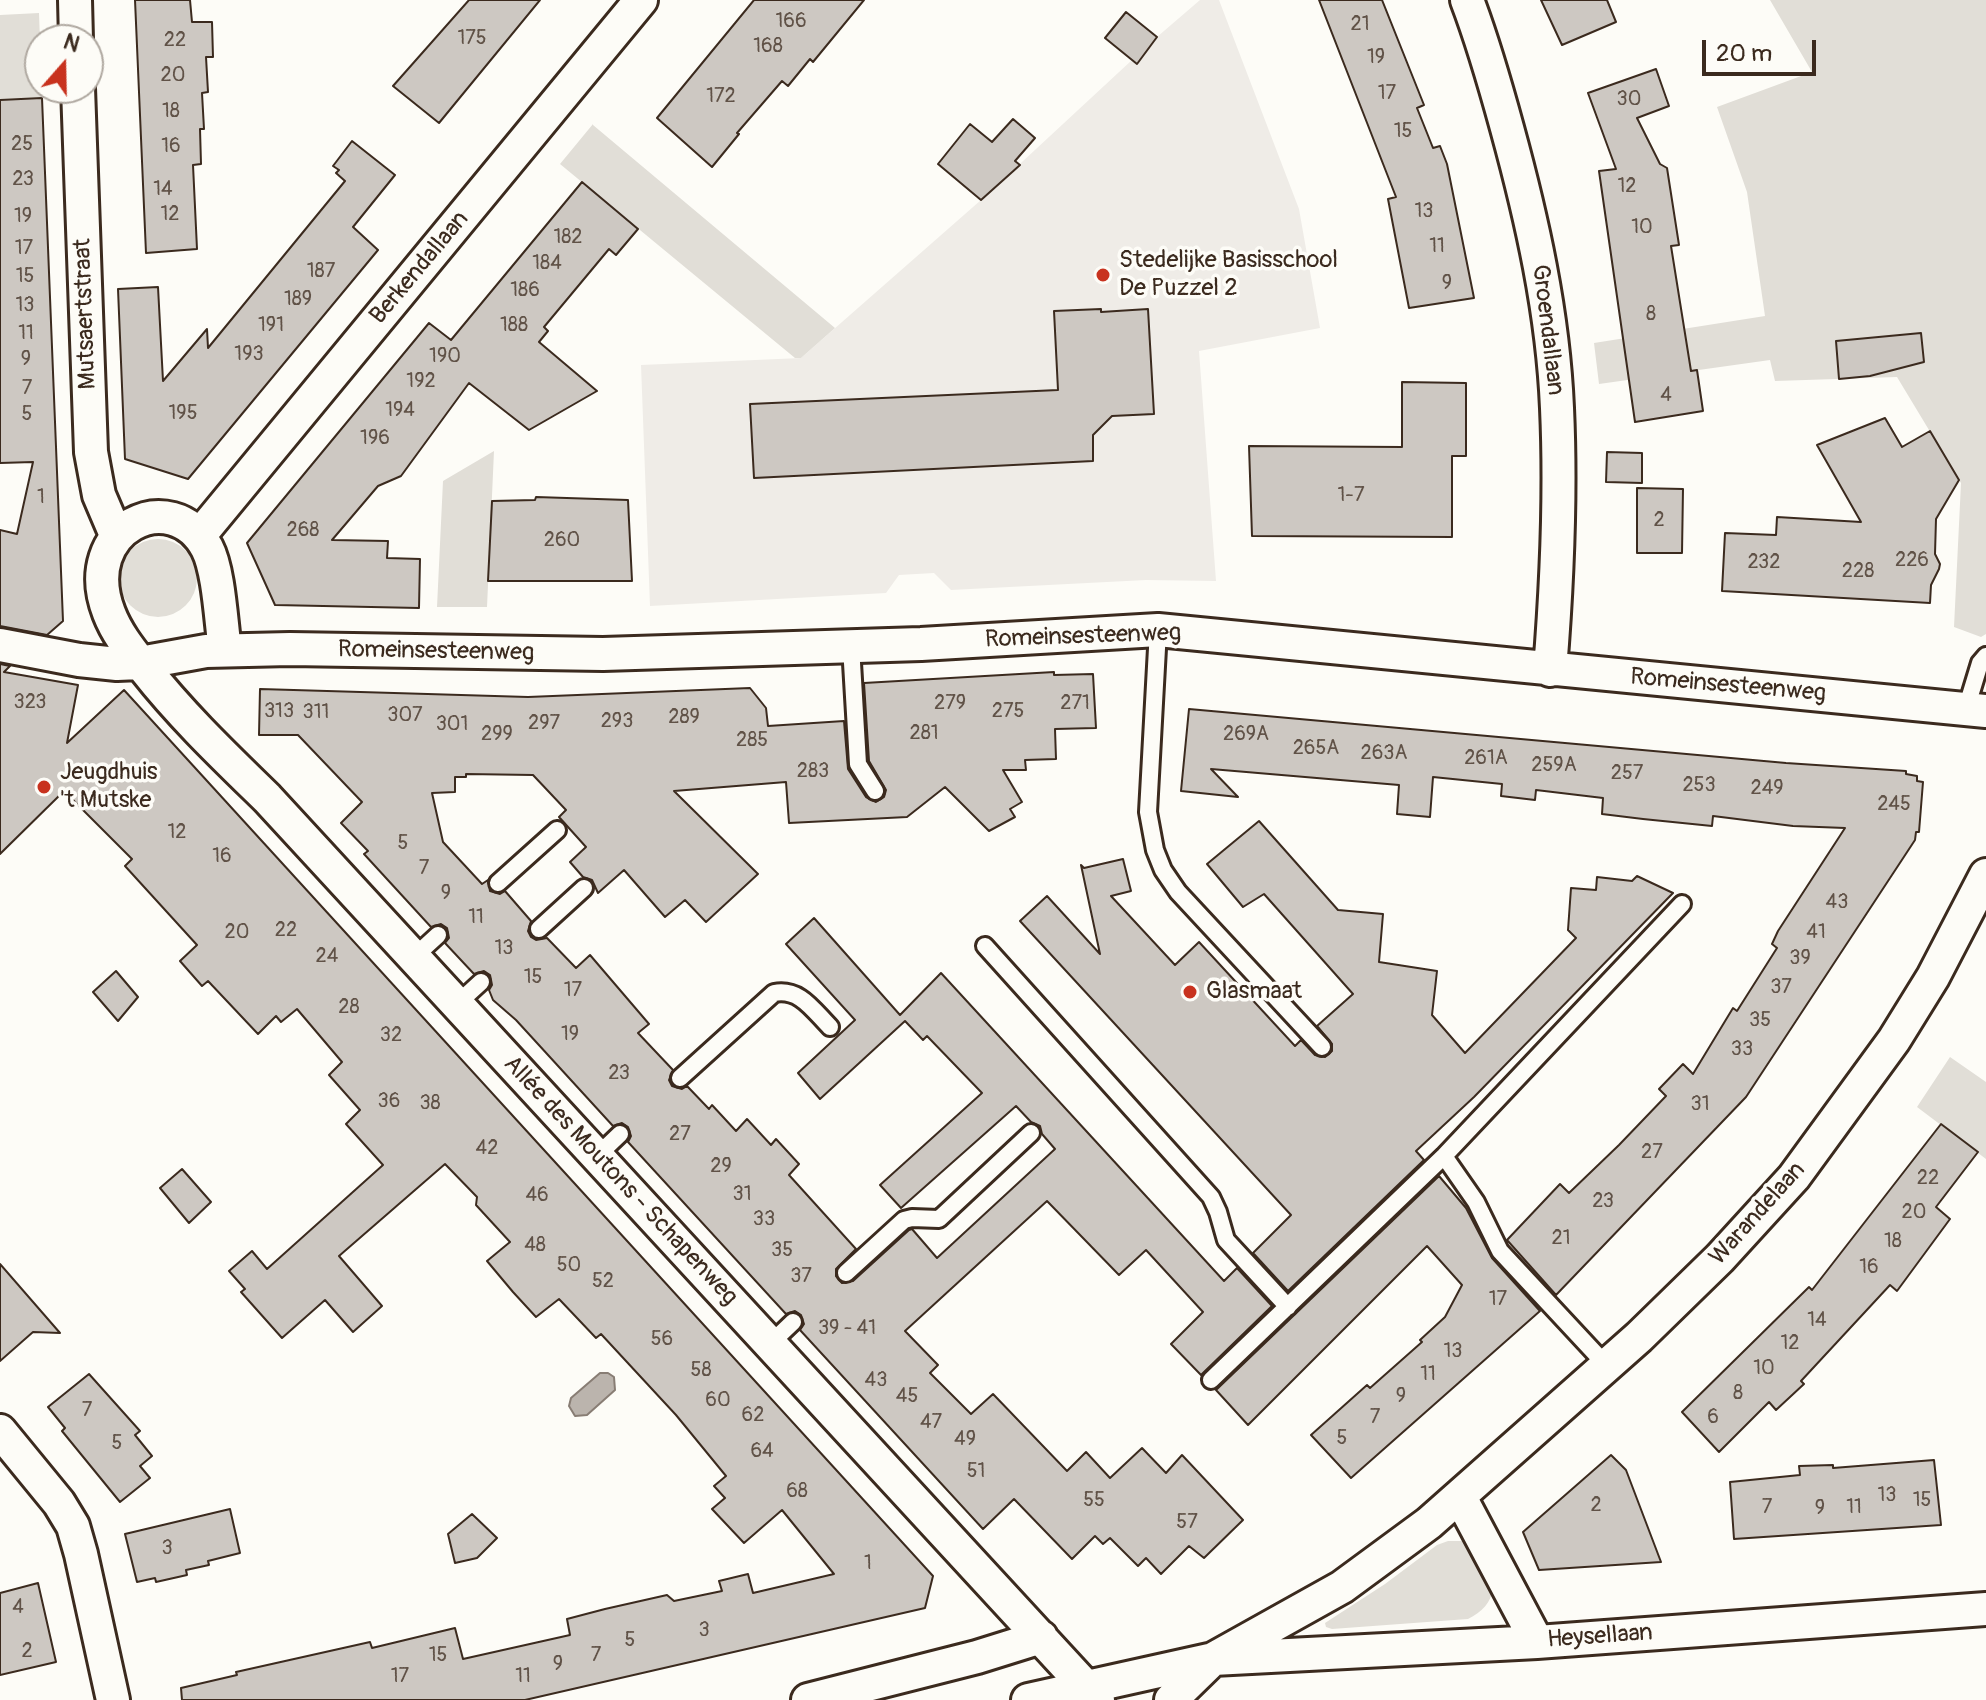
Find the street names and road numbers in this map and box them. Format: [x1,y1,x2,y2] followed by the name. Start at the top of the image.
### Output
[364,206,476,330] street label: Berkendallaan
[69,238,103,390] street label: Mutsaertstraat
[1525,263,1569,397] street label: Groendallaan
[984,619,1182,655] street label: Romeinsesteenweg
[338,636,534,668] street label: Romeinsesteenweg
[1629,663,1827,709] street label: Romeinsesteenweg
[497,1050,743,1312] street label: Allée des Moutons - Schapenweg
[1704,1156,1812,1272] street label: Warandelaan
[1546,1619,1654,1655] street label: Heysellaan

